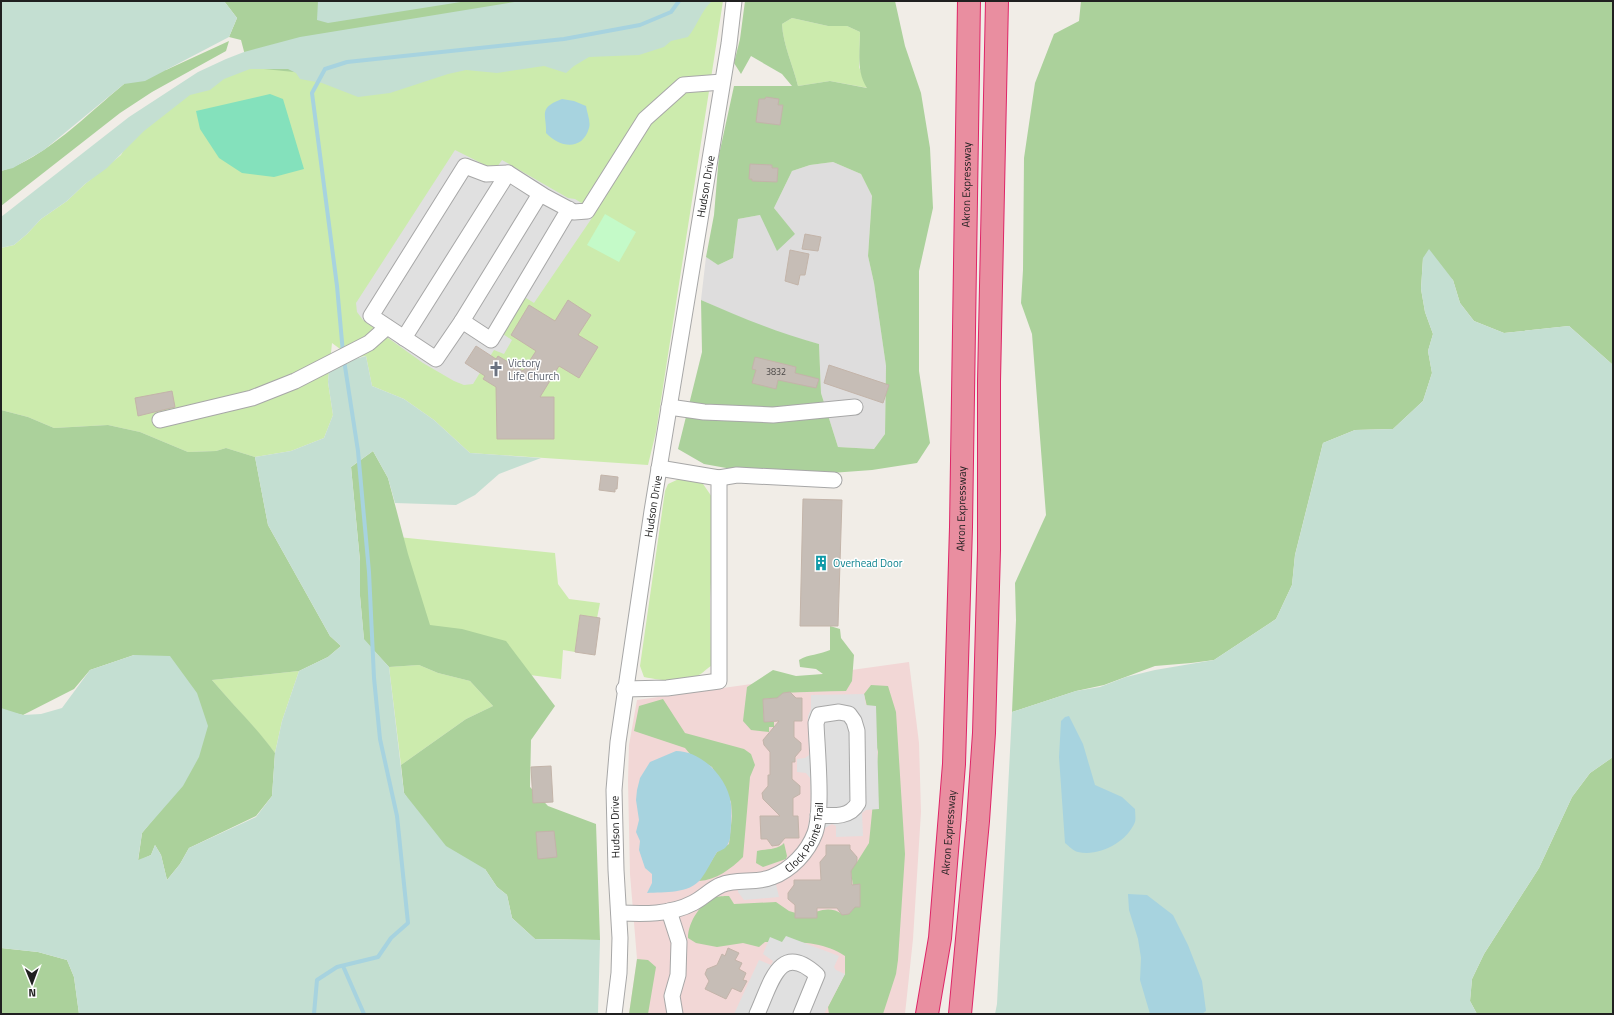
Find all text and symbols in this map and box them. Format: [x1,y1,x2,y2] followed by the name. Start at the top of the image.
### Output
[958,141,975,228] street label: Akron Expressway
[693,154,719,219] street label: Hudson Drive
[508,355,559,384] place label: Victory Life Church
[487,360,505,378] church icon: Victory Life Church
[766,365,786,378] house number: 3832
[952,465,970,552] street label: Akron Expressway
[640,474,666,538] street label: Hudson Drive
[812,554,830,572] building icon: Overhead Door
[833,555,903,571] place label: Overhead Door
[937,789,960,876] street label: Akron Expressway
[606,795,624,858] street label: Hudson Drive
[781,802,827,876] street label: Clock Pointe Trail
[12,963,52,1003] north arrow
[28,985,36,1001] text: N

